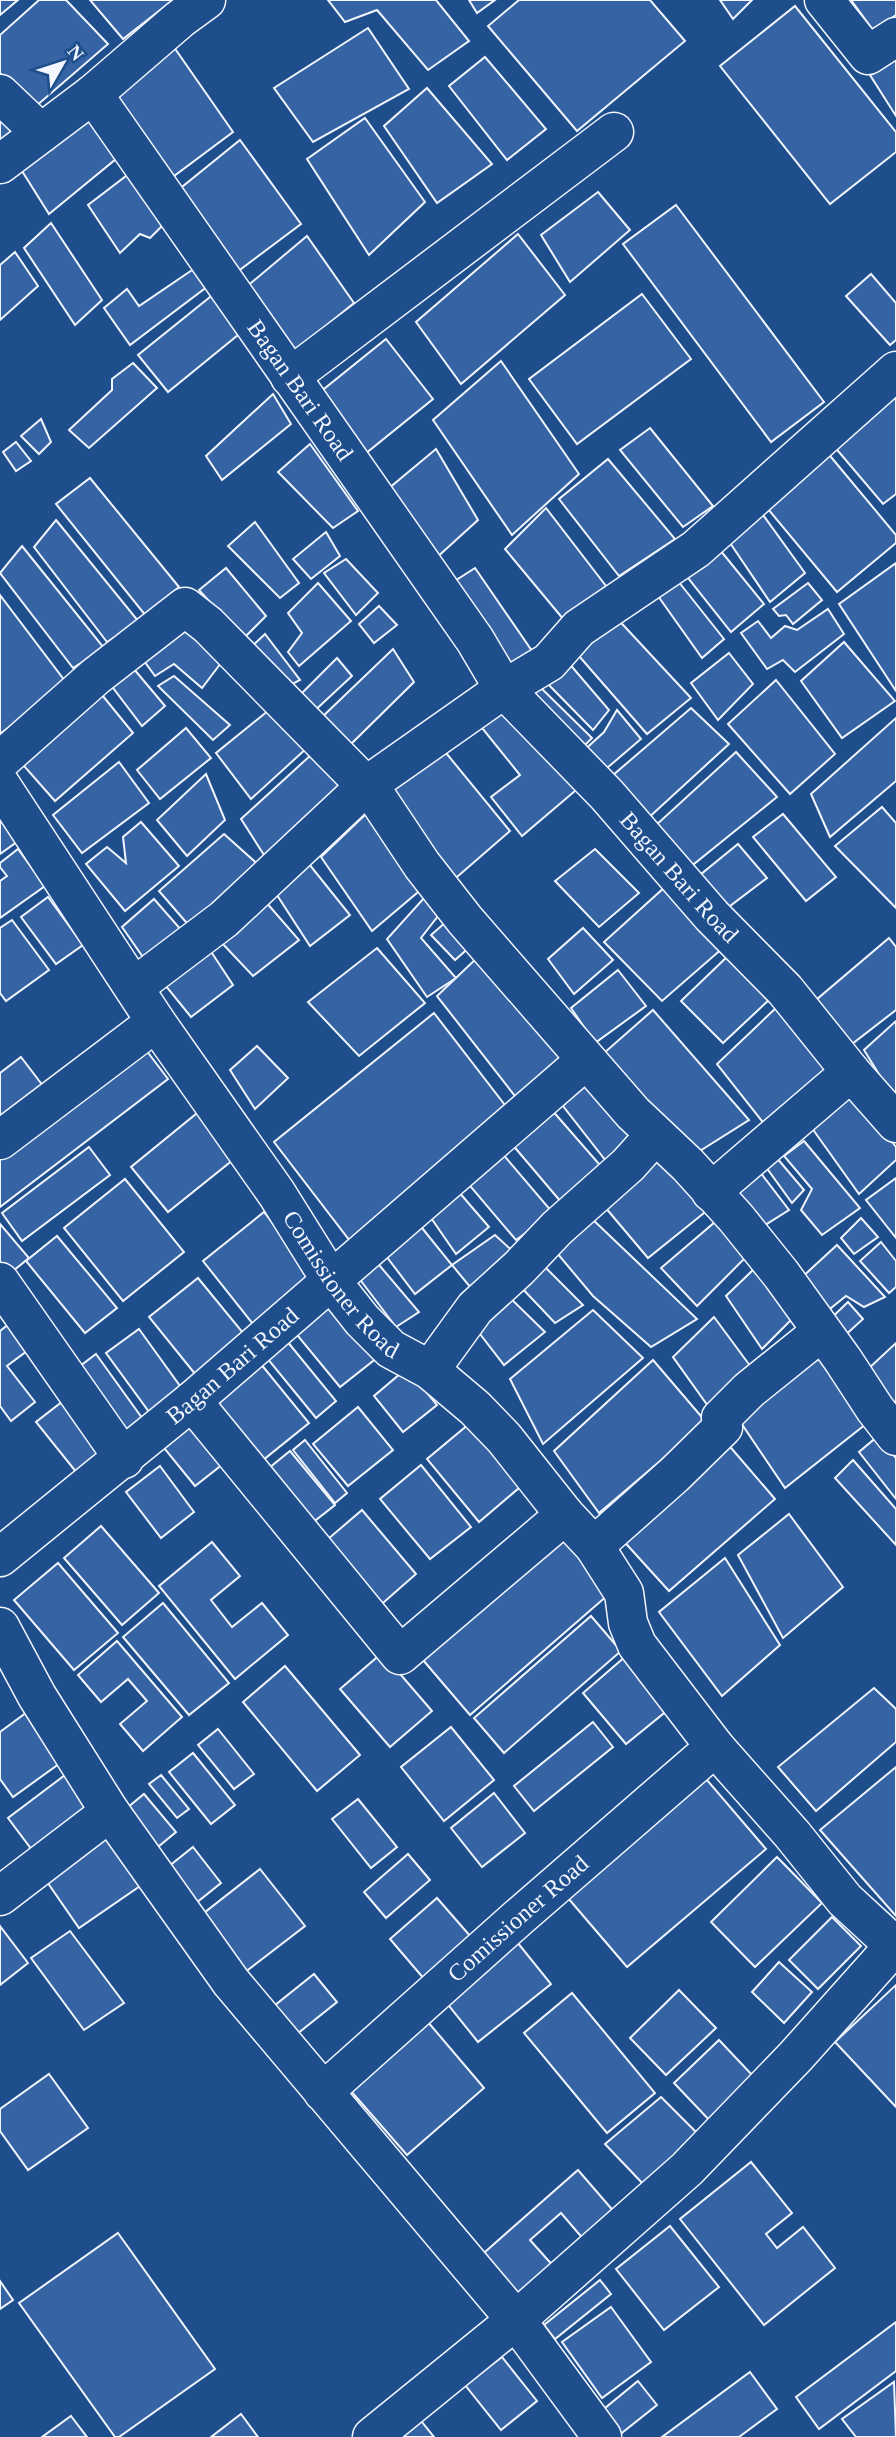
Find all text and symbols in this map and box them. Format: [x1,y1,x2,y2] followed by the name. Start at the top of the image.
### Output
[28,28,98,98] north arrow
[63,41,88,65] text: N
[242,315,358,465] street label: Bagan Bari Road
[615,807,744,948] street label: Bagan Bari Road
[278,1206,403,1364] street label: Comissioner Road
[161,1302,304,1429] street label: Bagan Bari Road
[443,1850,593,1987] street label: Comissioner Road

